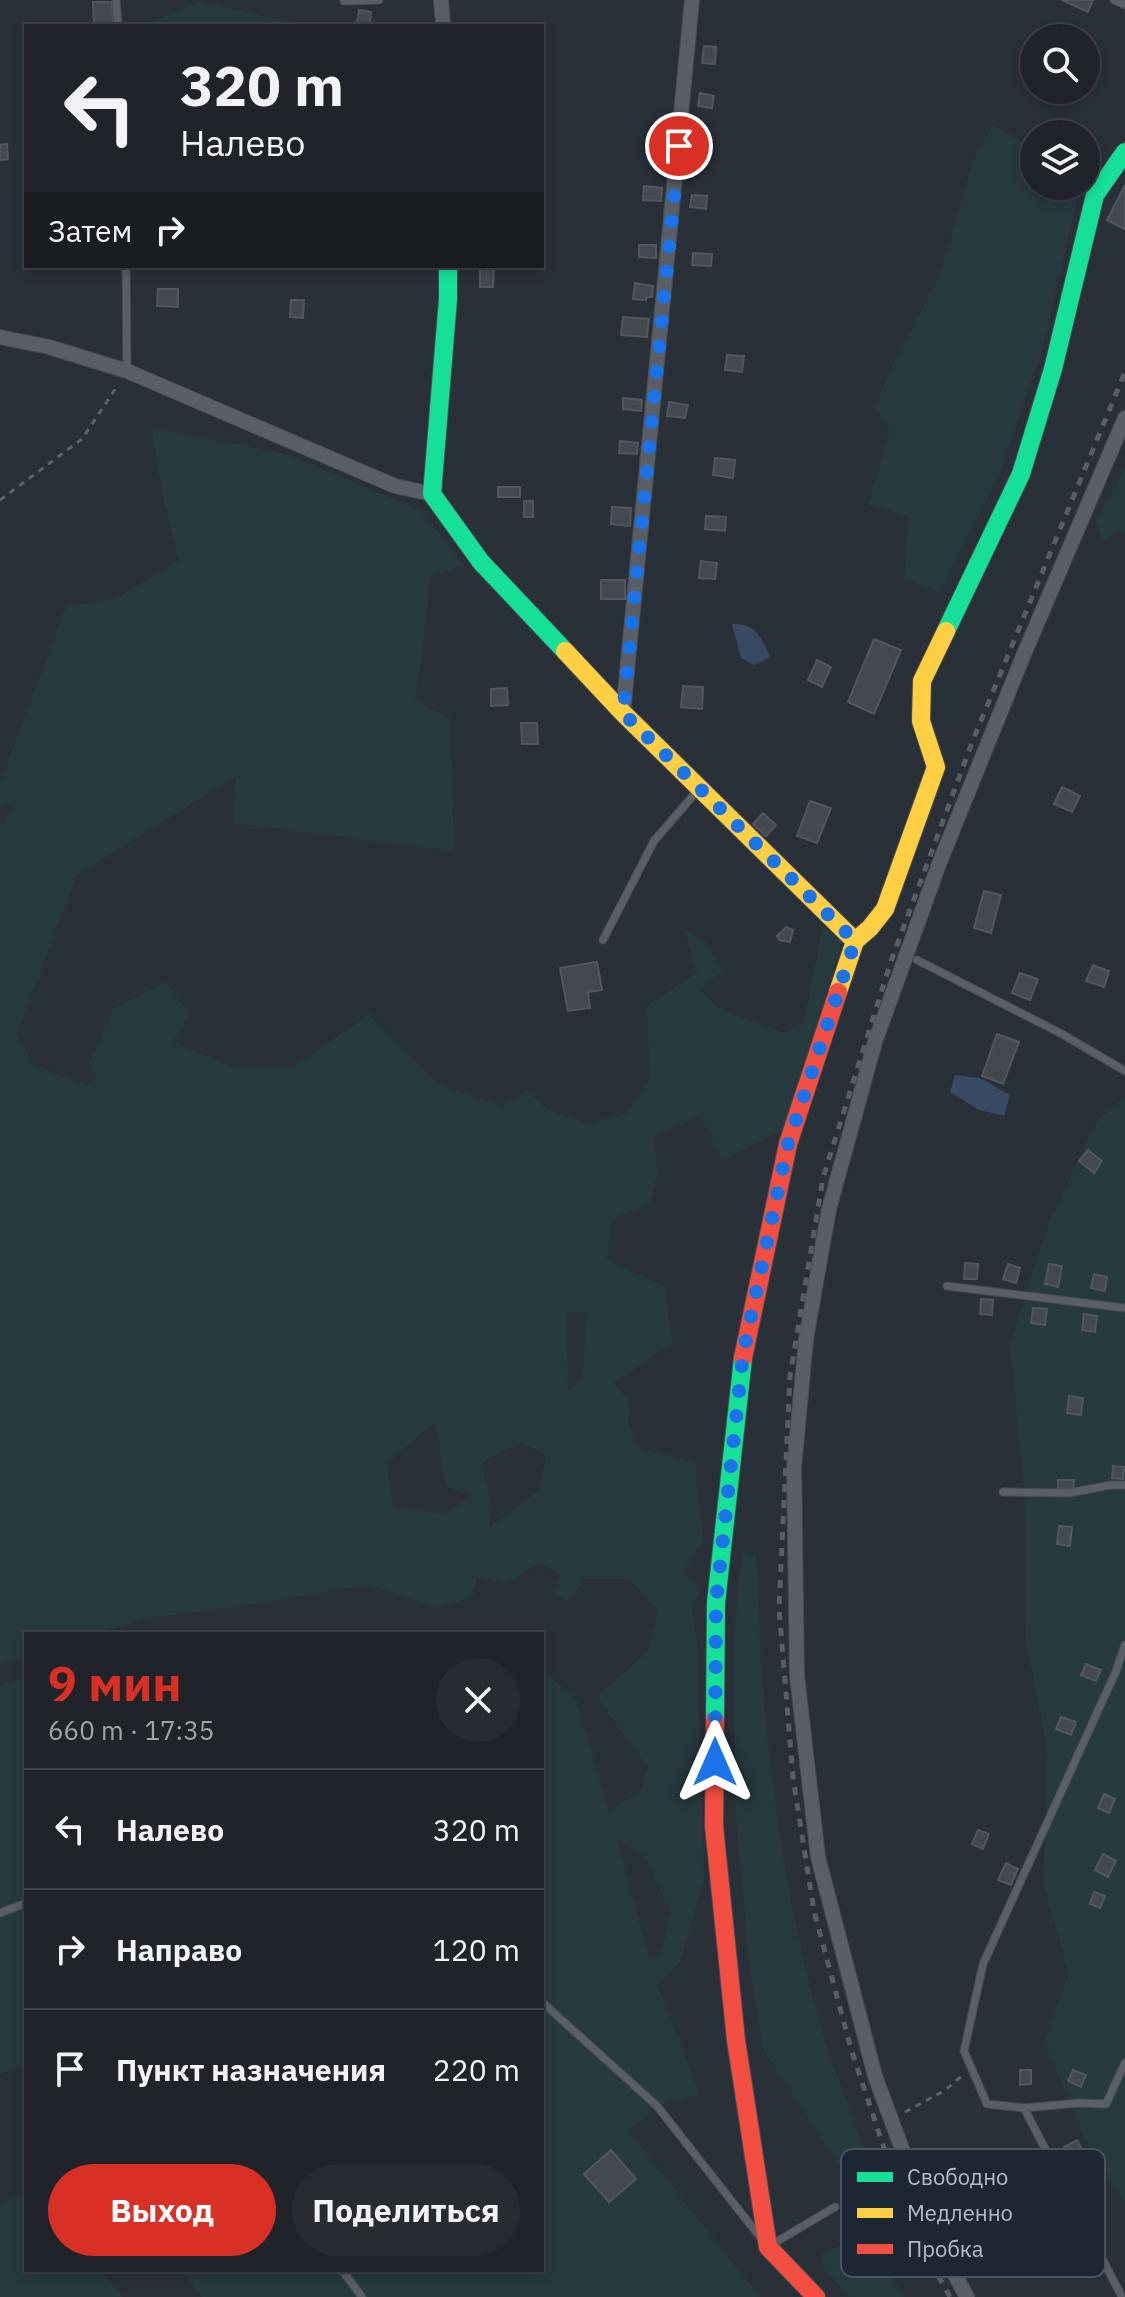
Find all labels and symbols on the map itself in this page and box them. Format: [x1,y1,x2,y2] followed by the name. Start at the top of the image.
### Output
[645,112,713,180] pin
[673,1720,757,1804] position arrow
[841,2149,1105,2277] legend
[907,2162,1008,2191] text: Свободно
[907,2198,1013,2227] text: Медленно
[907,2234,984,2263] text: Пробка

